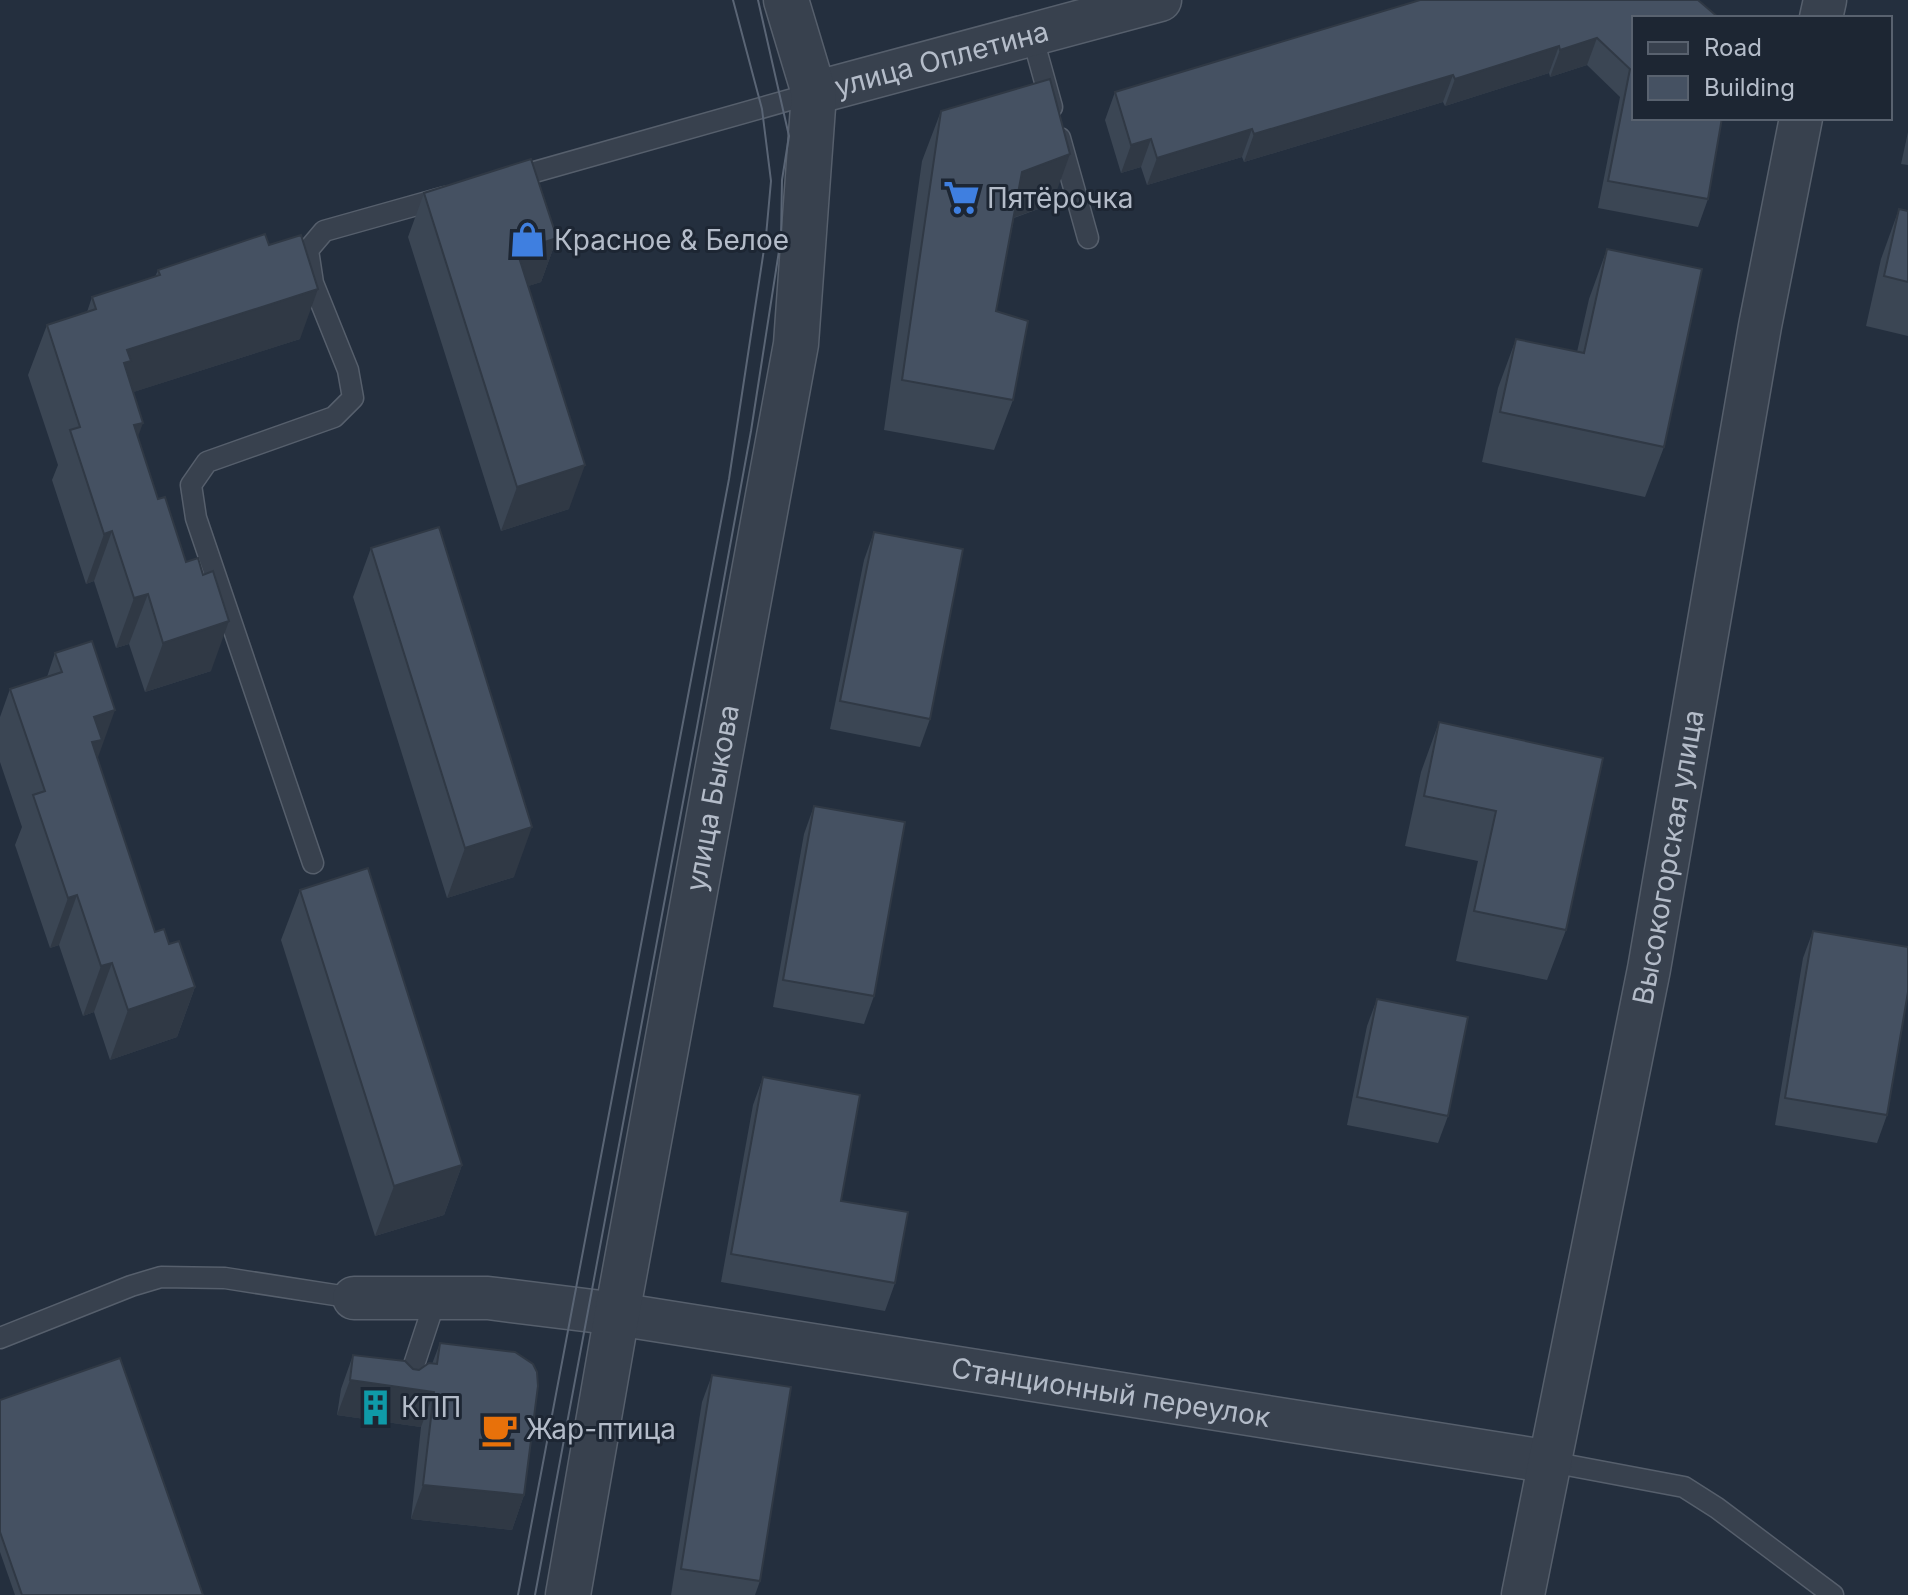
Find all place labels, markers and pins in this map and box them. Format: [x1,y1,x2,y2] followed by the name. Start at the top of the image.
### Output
[942,179,980,217] supermarket icon: Пятёрочка
[987,181,1134,215] place label: Пятёрочка
[509,221,547,259] shop icon: Красное & Белое
[554,223,789,257] place label: Красное & Белое
[356,1388,394,1426] building icon: КПП
[401,1390,461,1424] place label: КПП
[481,1410,519,1448] cafe icon: Жар-птица
[526,1412,676,1446] place label: Жар-птица

